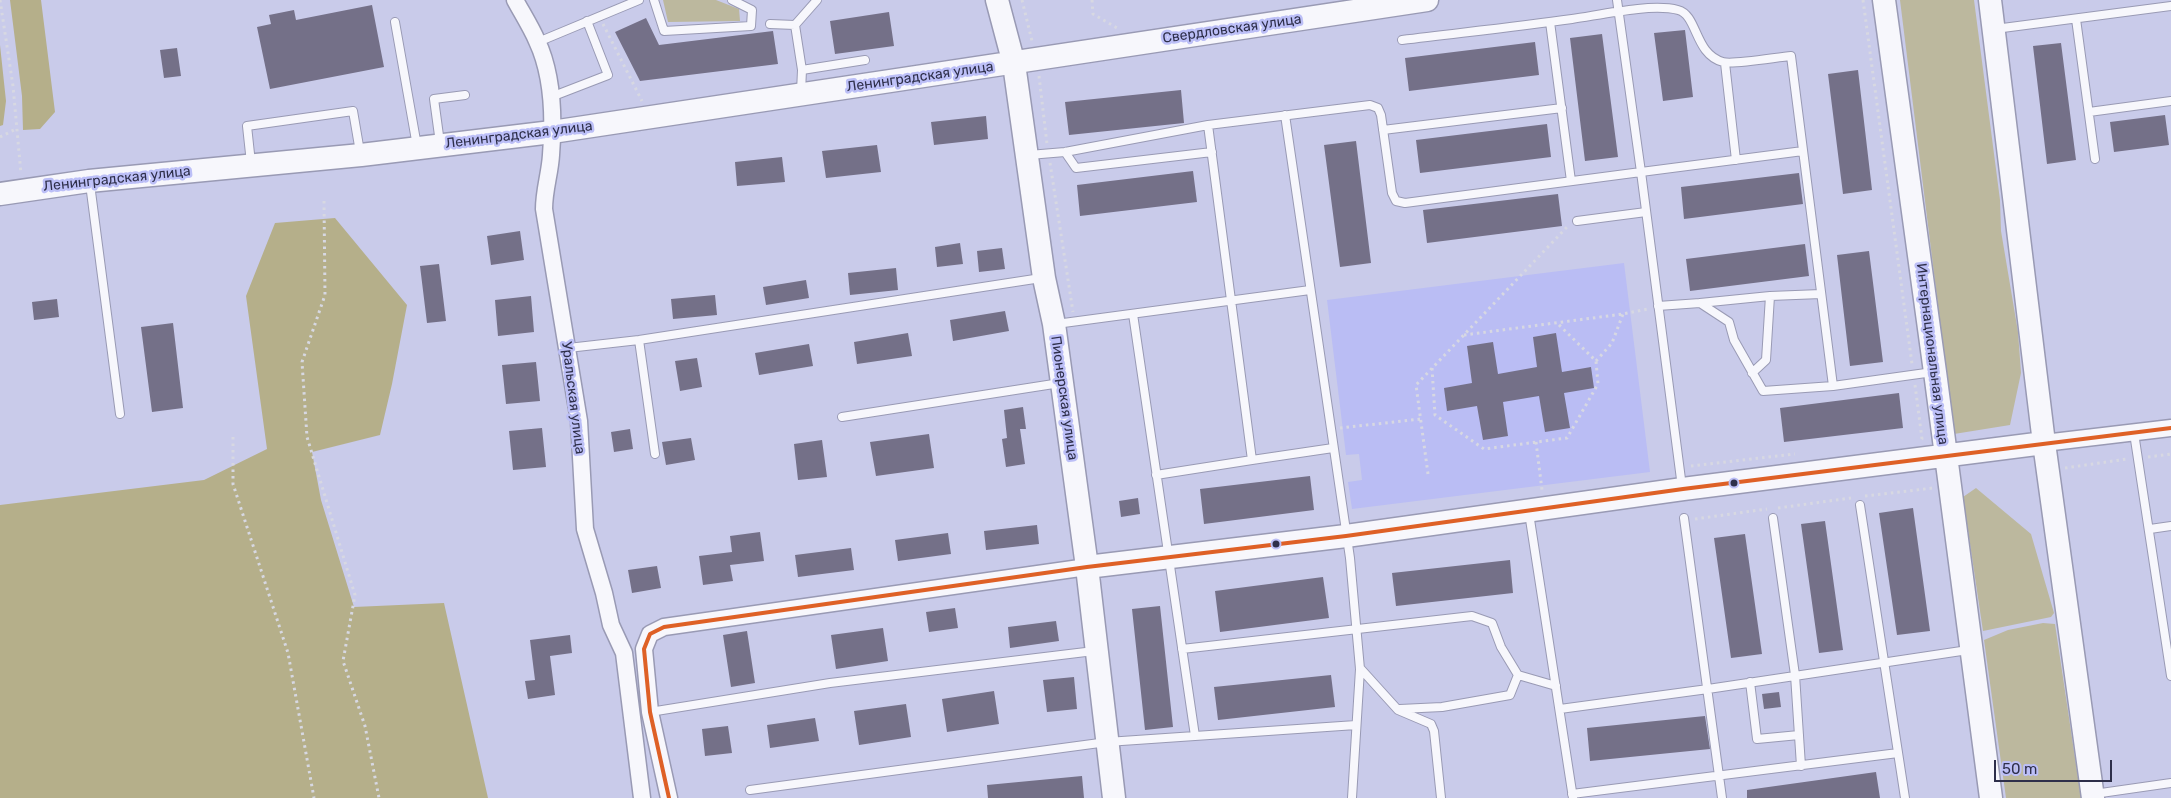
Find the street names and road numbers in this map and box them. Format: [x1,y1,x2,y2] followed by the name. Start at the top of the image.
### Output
[1161,11,1303,47] street label: Свердловская улица
[846,58,994,96] street label: Ленинградская улица
[444,118,594,152] street label: Ленинградская улица
[42,163,192,195] street label: Ленинградская улица
[1913,262,1951,446] street label: Интернациональная улица
[1047,335,1081,461] street label: Пионерская улица
[558,341,588,455] street label: Уральская улица

